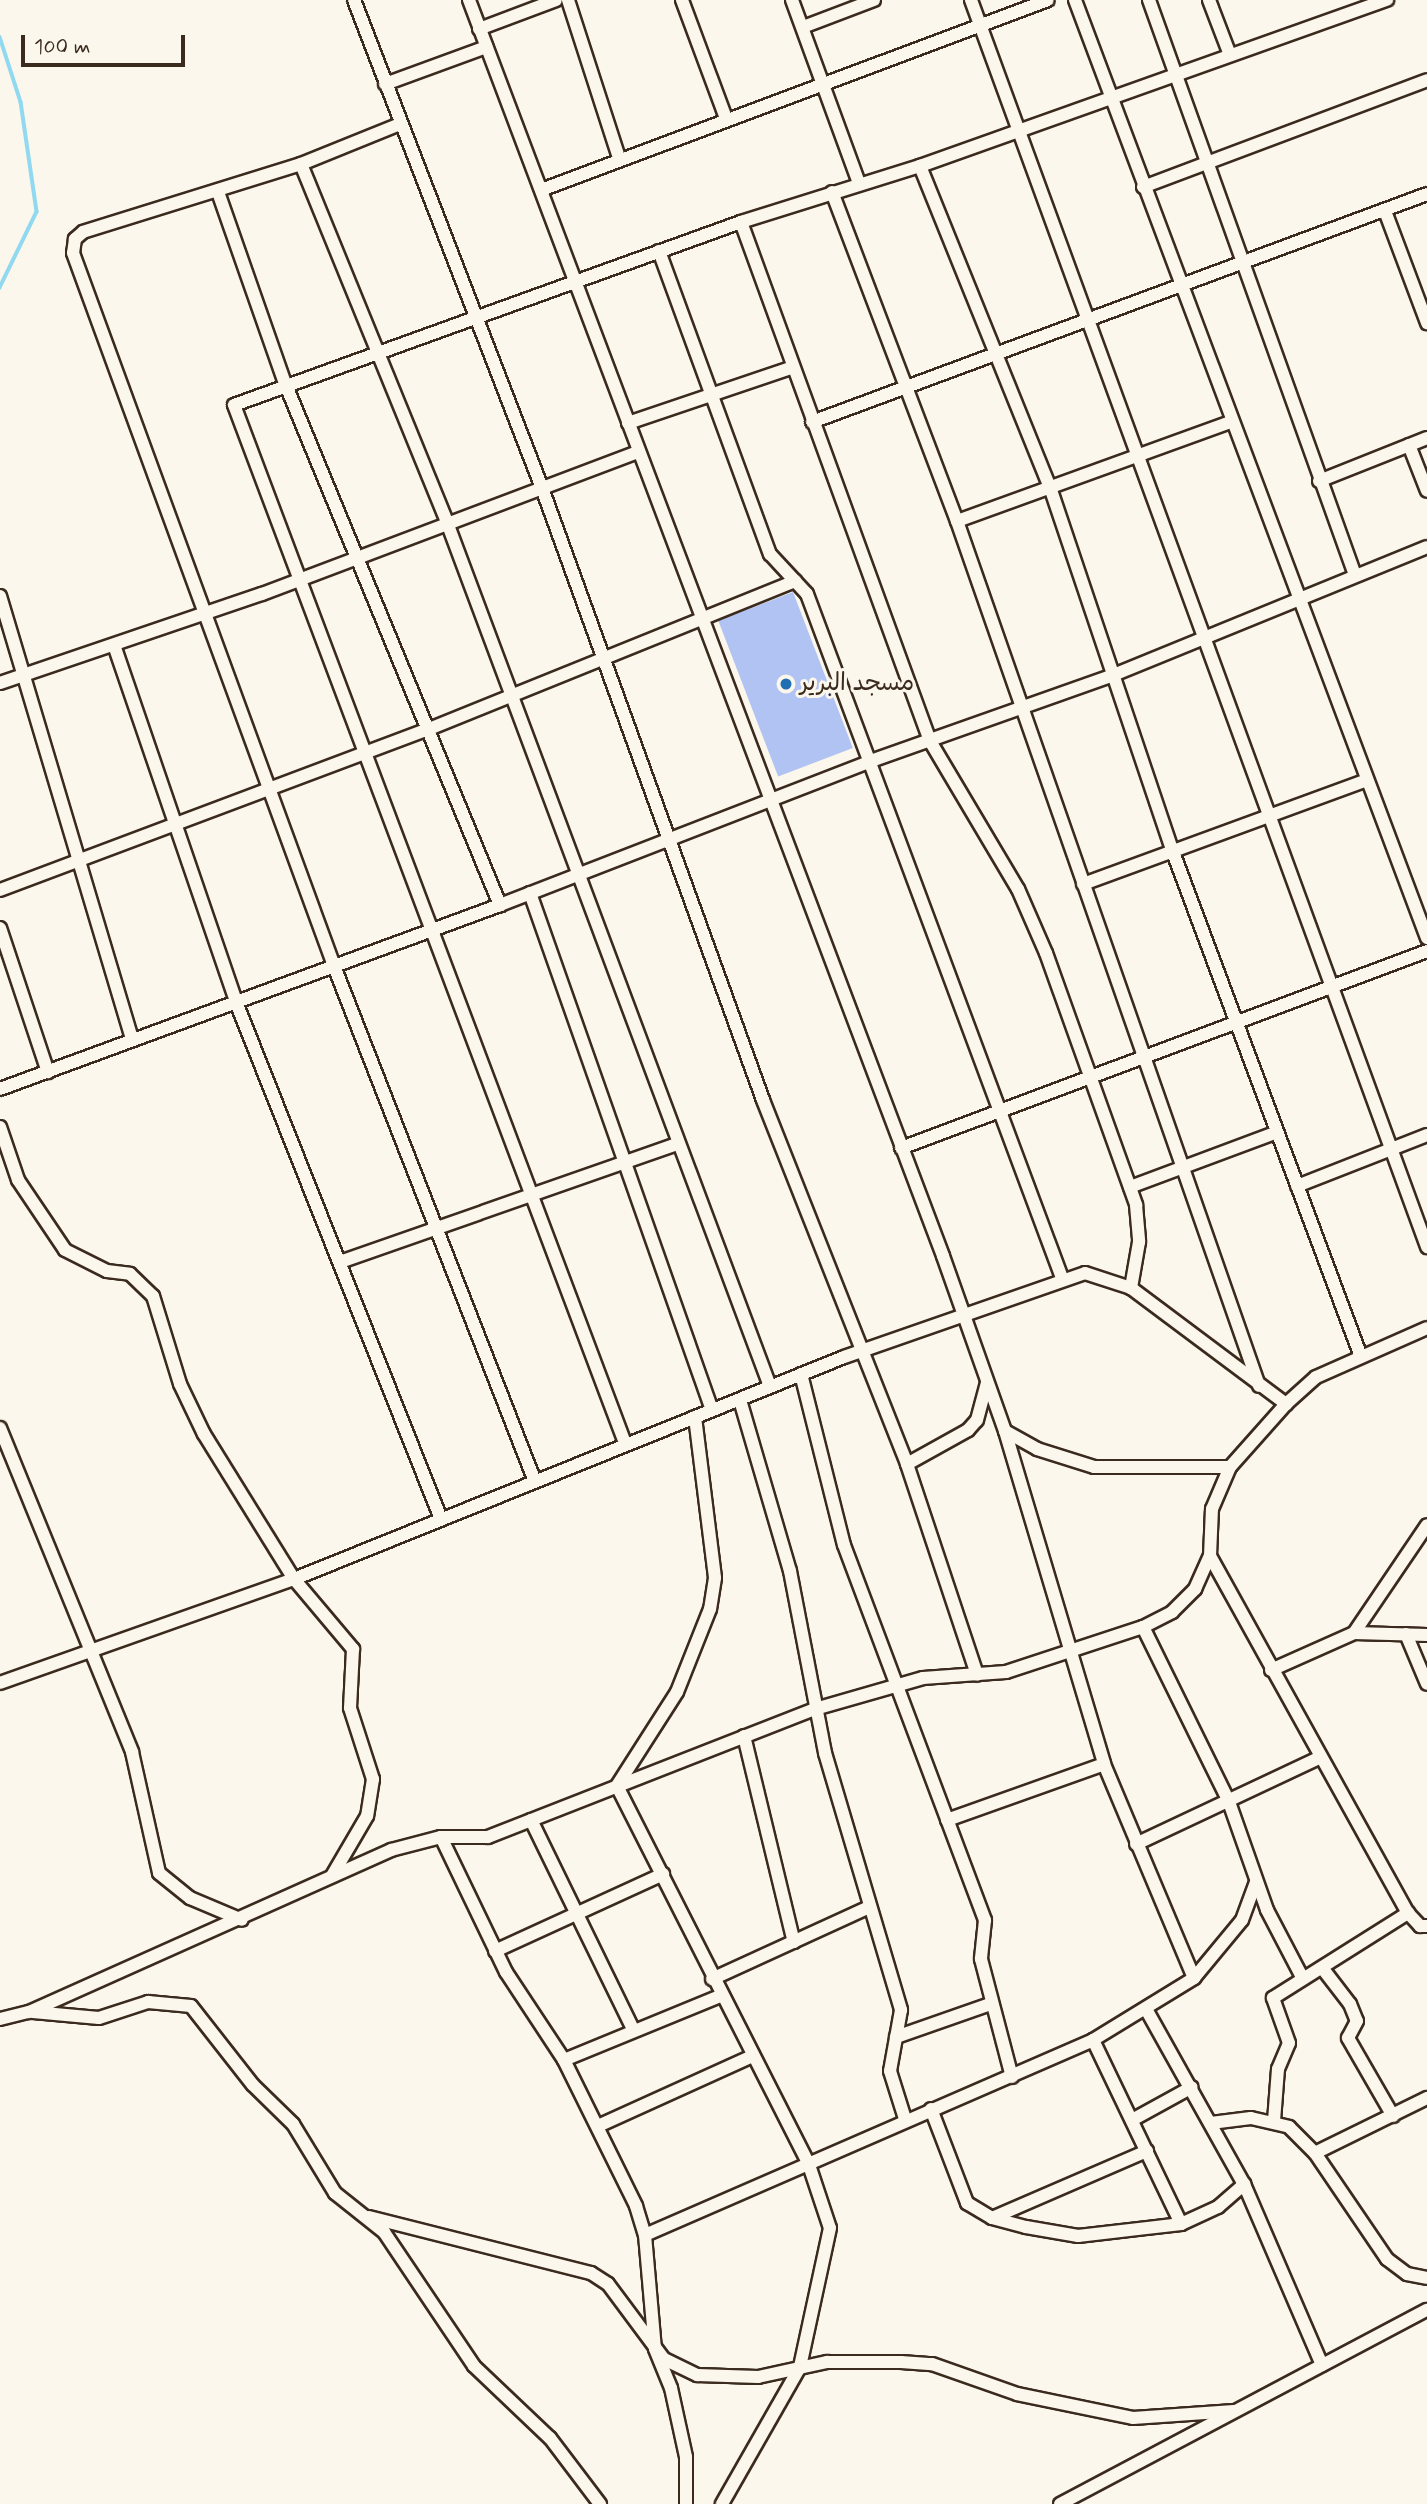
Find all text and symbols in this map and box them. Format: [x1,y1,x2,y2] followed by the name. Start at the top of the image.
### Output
[24,21,189,65] scale bar
[34,33,90,61] text: 100 m
[800,670,914,698] place label: مسجد البرير
[778,676,794,692] marker: مسجد البرير

